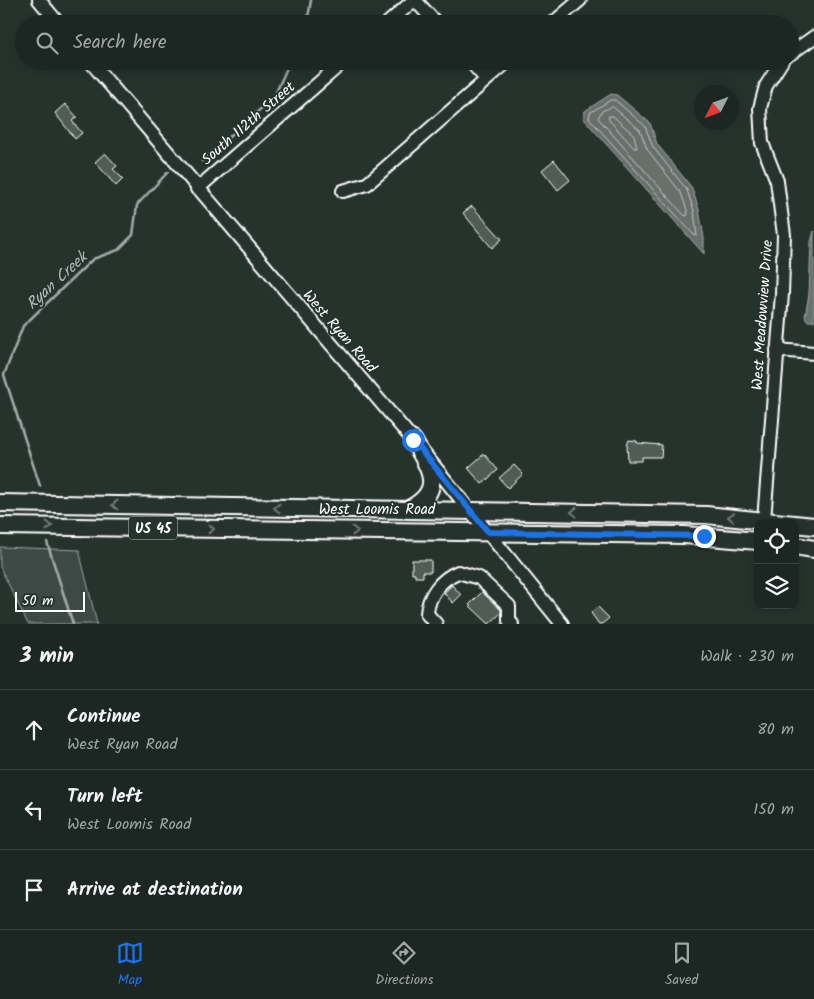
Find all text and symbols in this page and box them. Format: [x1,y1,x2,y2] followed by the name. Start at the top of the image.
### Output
[15,15,799,70] search box
[73,28,167,58] text: Search here
[33,29,61,57] icon: search
[196,76,301,171] street label: South 112th Street
[694,85,739,130] north arrow
[746,239,780,391] street label: West Meadowview Drive
[21,244,95,316] water label: Ryan Creek
[296,285,383,379] street label: West Ryan Road
[402,429,425,452] route start
[319,498,436,522] street label: West Loomis Road
[111,500,119,510] one-way arrow
[273,503,280,513] one-way arrow
[570,506,578,517] one-way arrow
[727,511,735,522] one-way arrow
[129,516,177,540] road number: US 45
[754,519,799,609] map controls
[754,519,799,564] button: locate
[45,521,53,531] one-way arrow
[208,524,215,534] one-way arrow
[693,525,716,548] route end
[352,526,360,536] one-way arrow
[754,564,799,609] button: layers
[15,589,85,612] scale bar
[22,590,53,612] text: 50 m
[20,640,74,673] text: 3 min
[700,644,794,669] text: Walk · 230 m
[67,702,140,732] text: Continue
[20,716,48,744] icon: ahead
[757,717,794,742] text: 80 m
[67,732,178,757] text: West Ryan Road
[67,782,142,812] text: Turn left
[20,796,48,824] icon: left
[753,797,794,822] text: 150 m
[67,812,191,837] text: West Loomis Road
[67,875,243,905] text: Arrive at destination
[20,876,48,904] icon: arrive
[116,939,144,991] tab: Map
[375,939,433,991] tab: Directions
[665,939,698,991] tab: Saved

